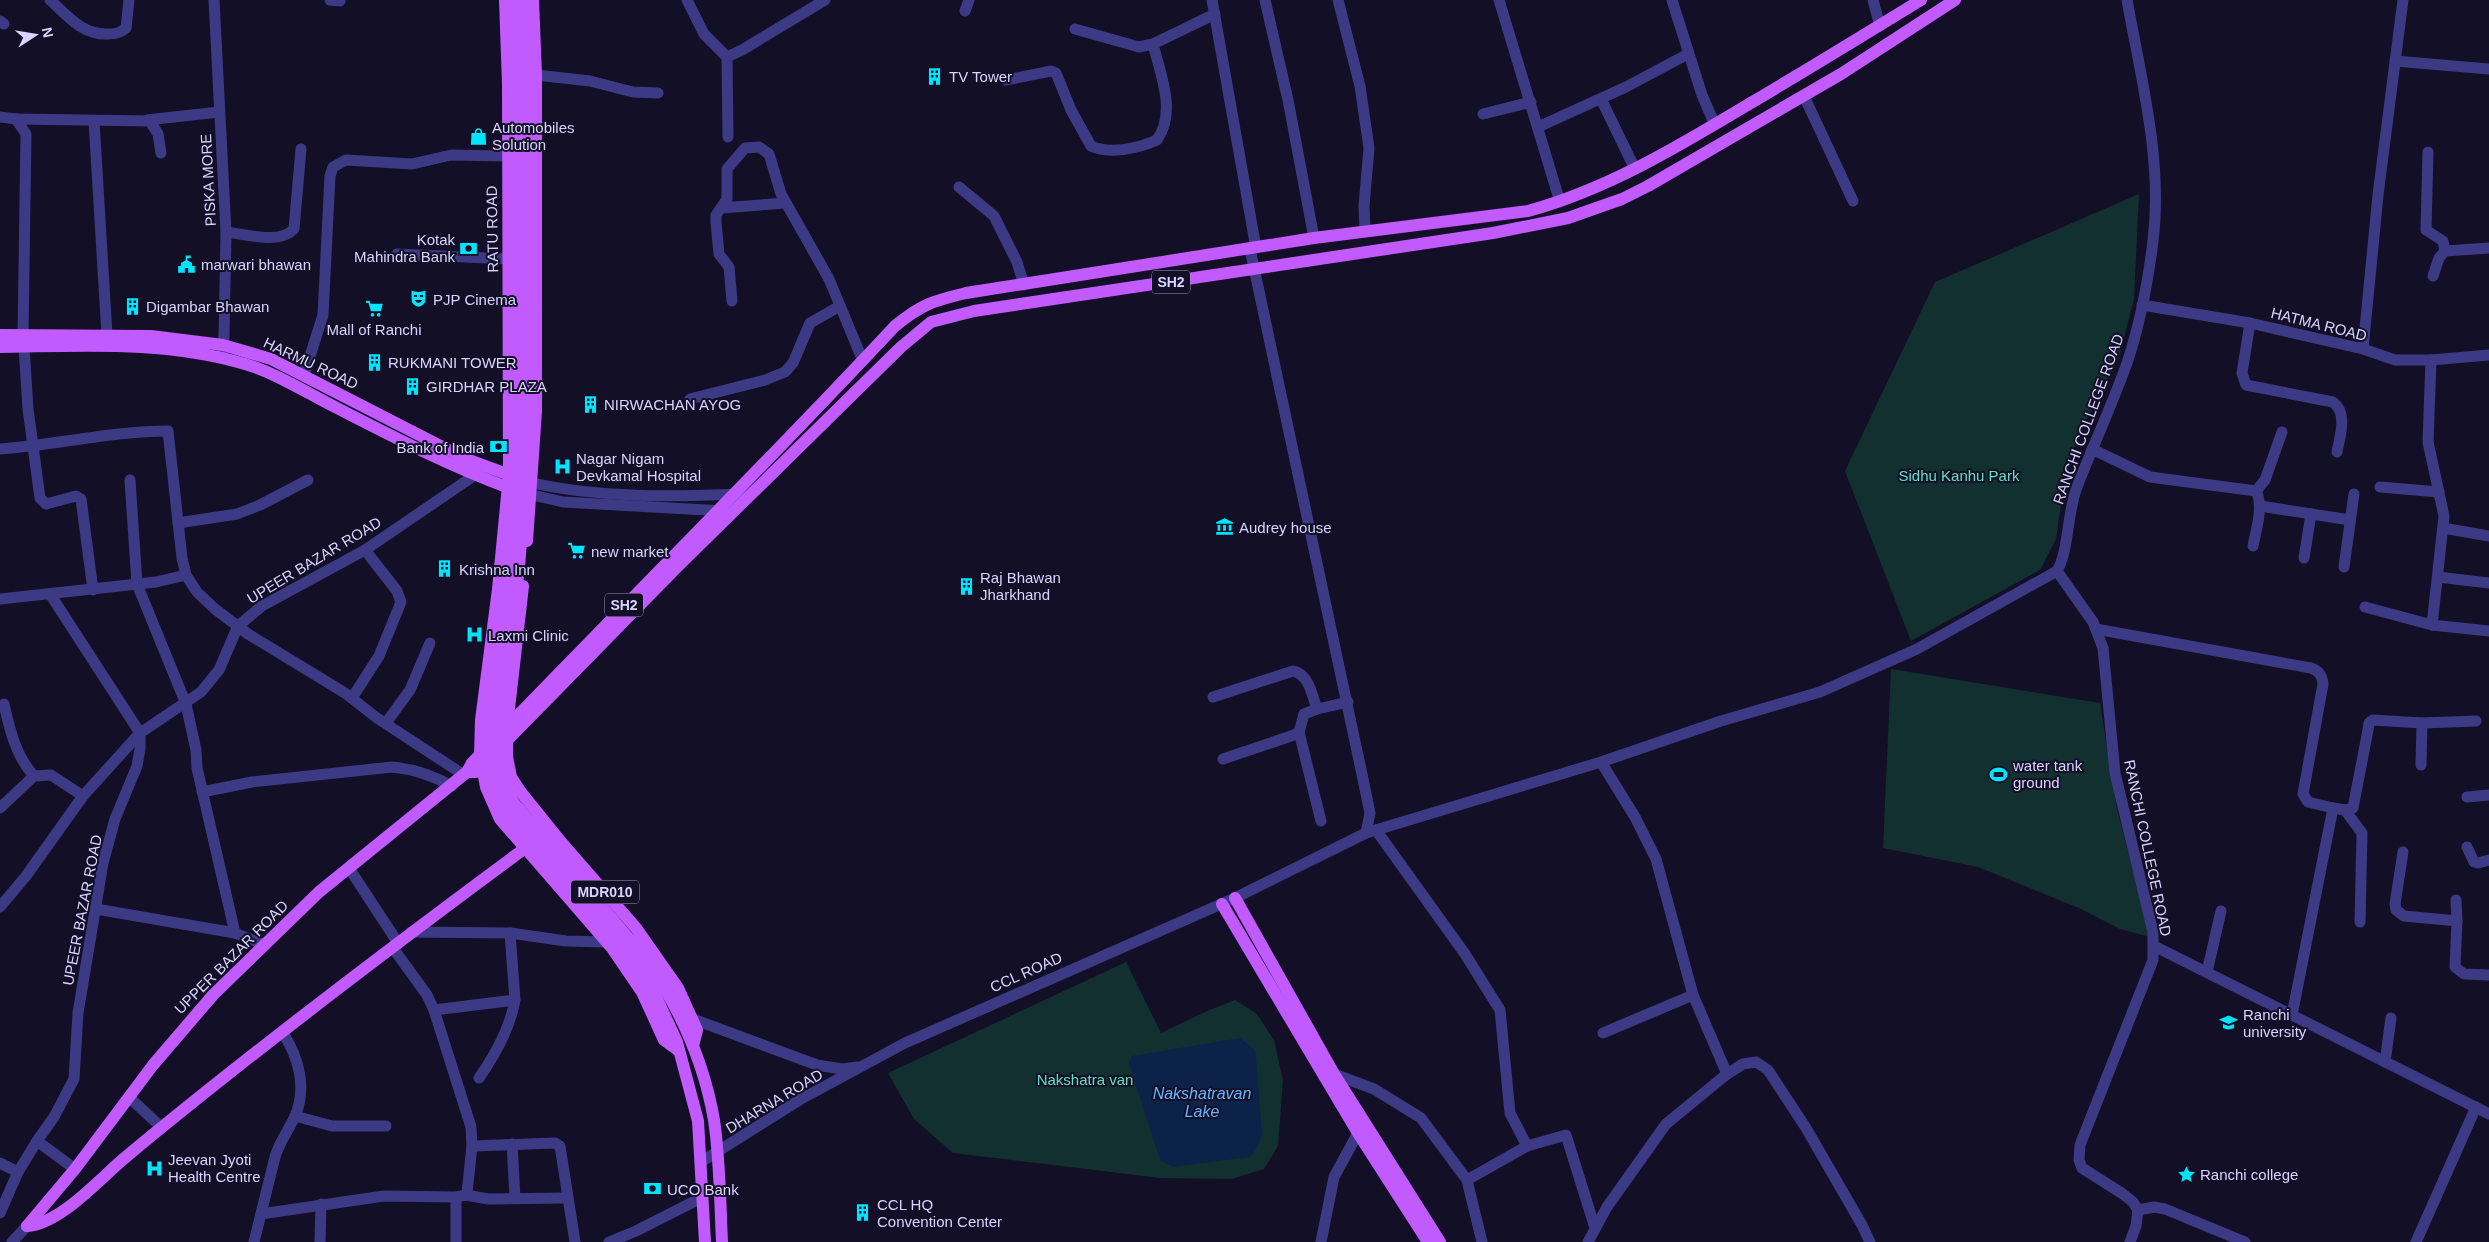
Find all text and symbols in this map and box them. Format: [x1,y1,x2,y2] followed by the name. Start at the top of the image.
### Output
[10,10,60,60] north arrow
[39,26,57,39] text: N
[925,66,945,86] building icon: TV Tower
[949,68,1012,85] place label: TV Tower
[492,119,575,153] place label: Automobiles Solution
[468,126,488,146] shop icon: Automobiles Solution
[197,133,219,227] street label: PISKA MORE
[483,185,501,273] street label: RATU ROAD
[354,231,455,265] place label: Kotak Mahindra Bank
[459,238,479,258] bank icon: Kotak Mahindra Bank
[177,254,197,274] public building icon: marwari bhawan
[201,256,311,273] place label: marwari bhawan
[1152,270,1190,294] road number: SH2
[409,289,429,309] theatre icon: PJP Cinema
[433,291,517,308] place label: PJP Cinema
[122,296,142,316] building icon: Digambar Bhawan
[146,298,269,315] place label: Digambar Bhawan
[364,298,384,318] supermarket icon: Mall of Ranchi
[2269,304,2369,344] street label: HATMA ROAD
[326,321,422,338] place label: Mall of Ranchi
[2049,331,2127,507] street label: RANCHI COLLEGE ROAD
[261,334,361,392] street label: HARMU ROAD
[364,352,384,372] building icon: RUKMANI TOWER
[388,354,517,371] place label: RUKMANI TOWER
[402,376,422,396] building icon: GIRDHAR PLAZA
[426,378,547,395] place label: GIRDHAR PLAZA
[580,394,600,414] building icon: NIRWACHAN AYOG
[604,396,741,413] place label: NIRWACHAN AYOG
[488,437,508,457] bank icon: Bank of India
[396,439,485,456] place label: Bank of India
[576,450,701,484] place label: Nagar Nigam Devkamal Hospital
[552,457,572,477] hospital icon: Nagar Nigam Devkamal Hospital
[1899,467,2020,484] park label: Sidhu Kanhu Park
[244,513,384,607] street label: UPEER BAZAR ROAD
[1215,517,1235,537] museum icon: Audrey house
[1239,519,1332,536] place label: Audrey house
[567,541,587,561] supermarket icon: new market
[591,543,669,560] place label: new market
[435,559,455,579] building icon: Krishna Inn
[459,561,535,578] place label: Krishna Inn
[980,569,1061,603] place label: Raj Bhawan Jharkhand
[956,576,976,596] building icon: Raj Bhawan Jharkhand
[605,594,643,616] road number: SH2
[464,625,484,645] hospital icon: Laxmi Clinic
[488,627,569,644] place label: Laxmi Clinic
[2012,757,2083,791] place label: water tank ground
[2121,758,2175,938] street label: RANCHI COLLEGE ROAD
[1989,764,2009,784] sports icon: water tank ground
[59,833,105,987] street label: UPEER BAZAR ROAD
[571,880,639,904] road number: MDR010
[171,897,291,1017] street label: UPPER BAZAR ROAD
[987,949,1065,995] street label: CCL ROAD
[2243,1006,2307,1040] place label: Ranchi university
[2219,1013,2239,1033] school or university icon: Ranchi university
[722,1065,826,1137] street label: DHARNA ROAD
[1037,1071,1133,1088] park label: Nakshatra van
[1153,1085,1251,1120] water label: Nakshatravan Lake
[168,1151,261,1185] place label: Jeevan Jyoti Health Centre
[144,1158,164,1178] hospital icon: Jeevan Jyoti Health Centre
[2176,1164,2196,1184] place icon: Ranchi college
[2200,1166,2298,1183] place label: Ranchi college
[643,1179,663,1199] bank icon: UCO Bank
[667,1181,739,1198] place label: UCO Bank
[877,1196,1002,1230] place label: CCL HQ Convention Center
[853,1203,873,1223] building icon: CCL HQ Convention Center

